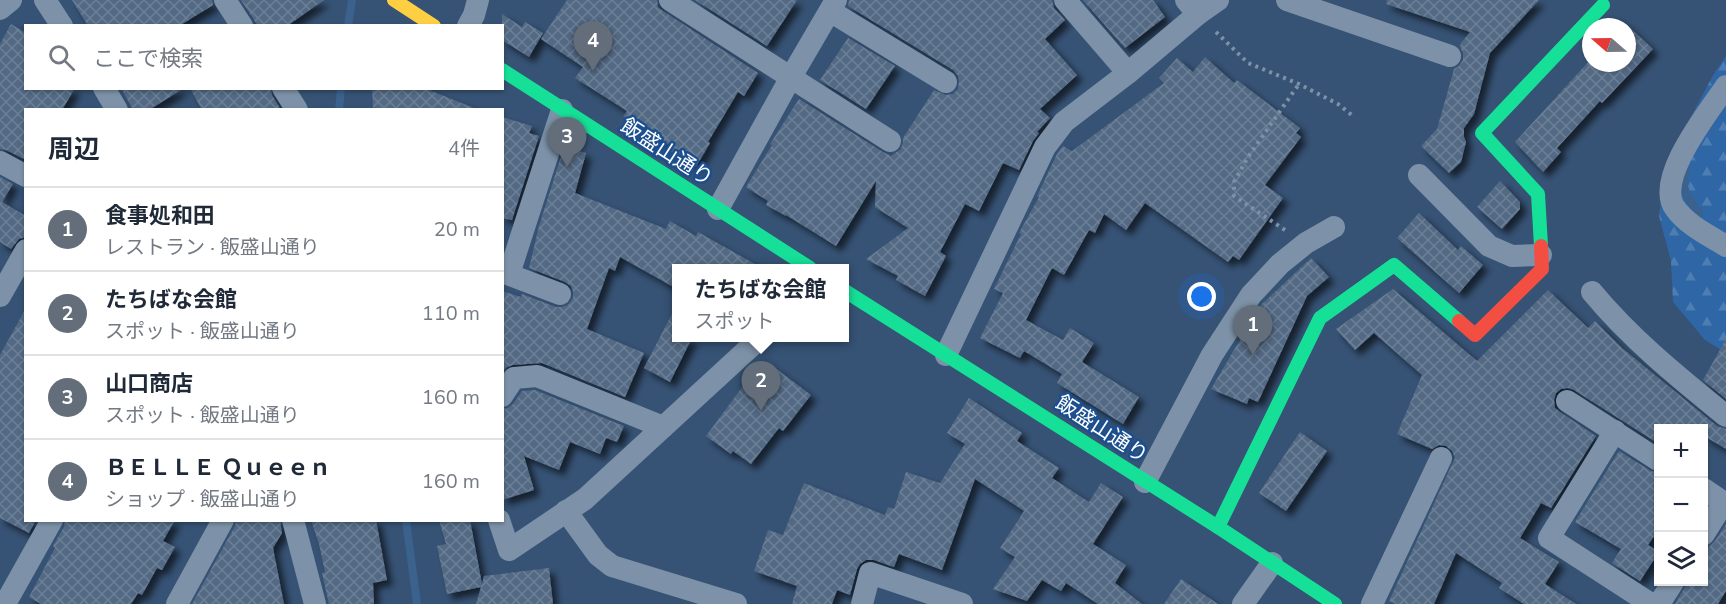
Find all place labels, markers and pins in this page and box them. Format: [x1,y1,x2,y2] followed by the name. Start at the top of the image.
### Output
[574,22,612,71] pin: 4
[548,118,586,167] pin: 3
[1234,306,1272,355] pin: 1
[742,362,780,411] pin: 2

